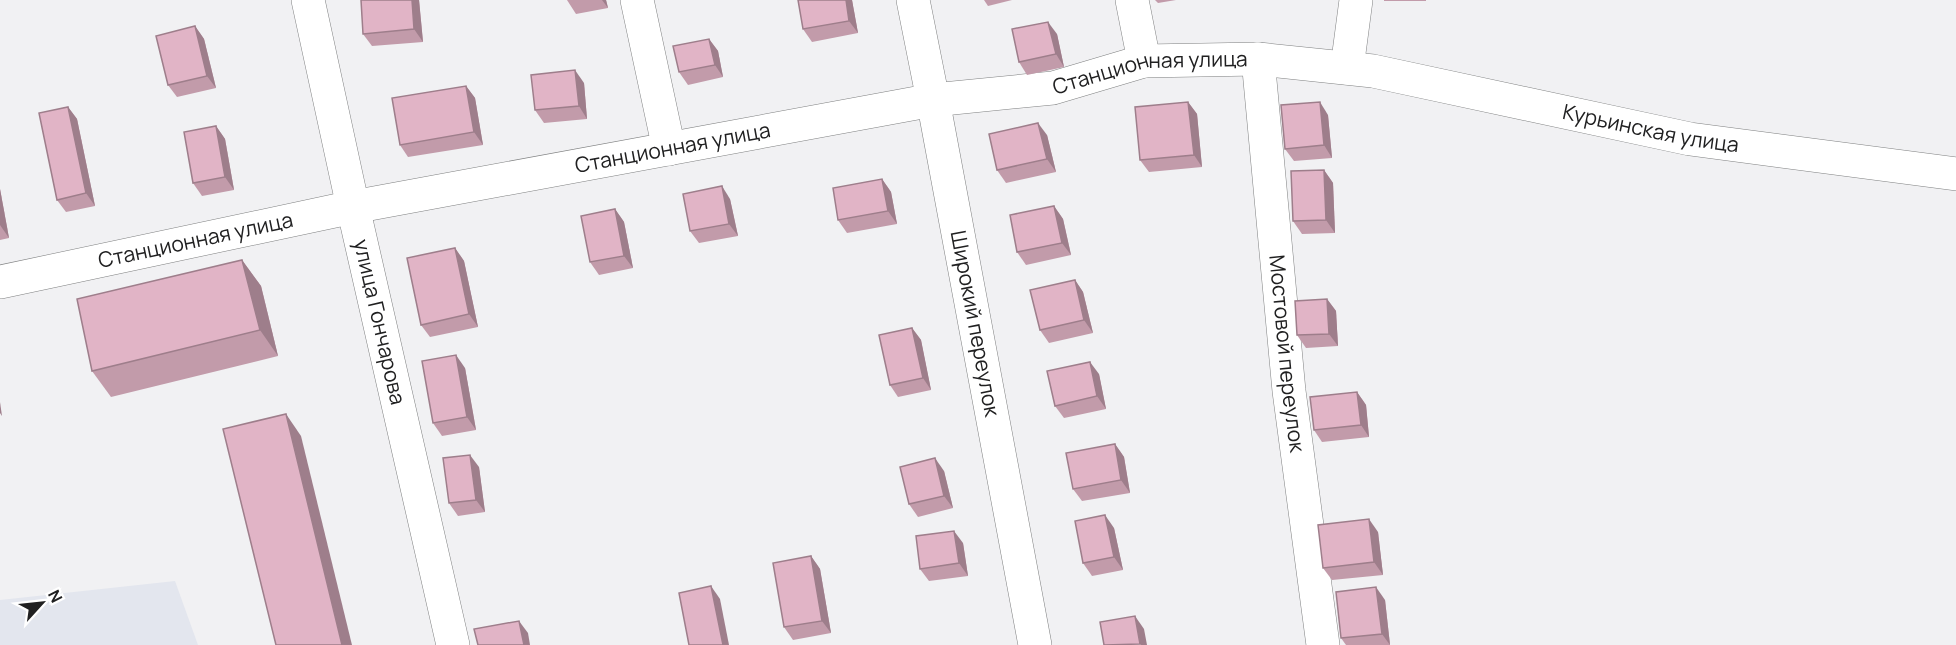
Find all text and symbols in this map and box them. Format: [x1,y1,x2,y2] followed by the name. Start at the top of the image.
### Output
[1049,44,1248,100] street label: Станционная улица
[1560,97,1741,158] street label: Курьинская улица
[572,115,773,179] street label: Станционная улица
[95,205,295,274] street label: Станционная улица
[945,228,1007,419] street label: Широкий переулок
[348,236,413,407] street label: улица Гончарова
[1263,254,1312,455] street label: Мостовой переулок
[12,573,72,633] north arrow
[43,586,68,606] text: N

